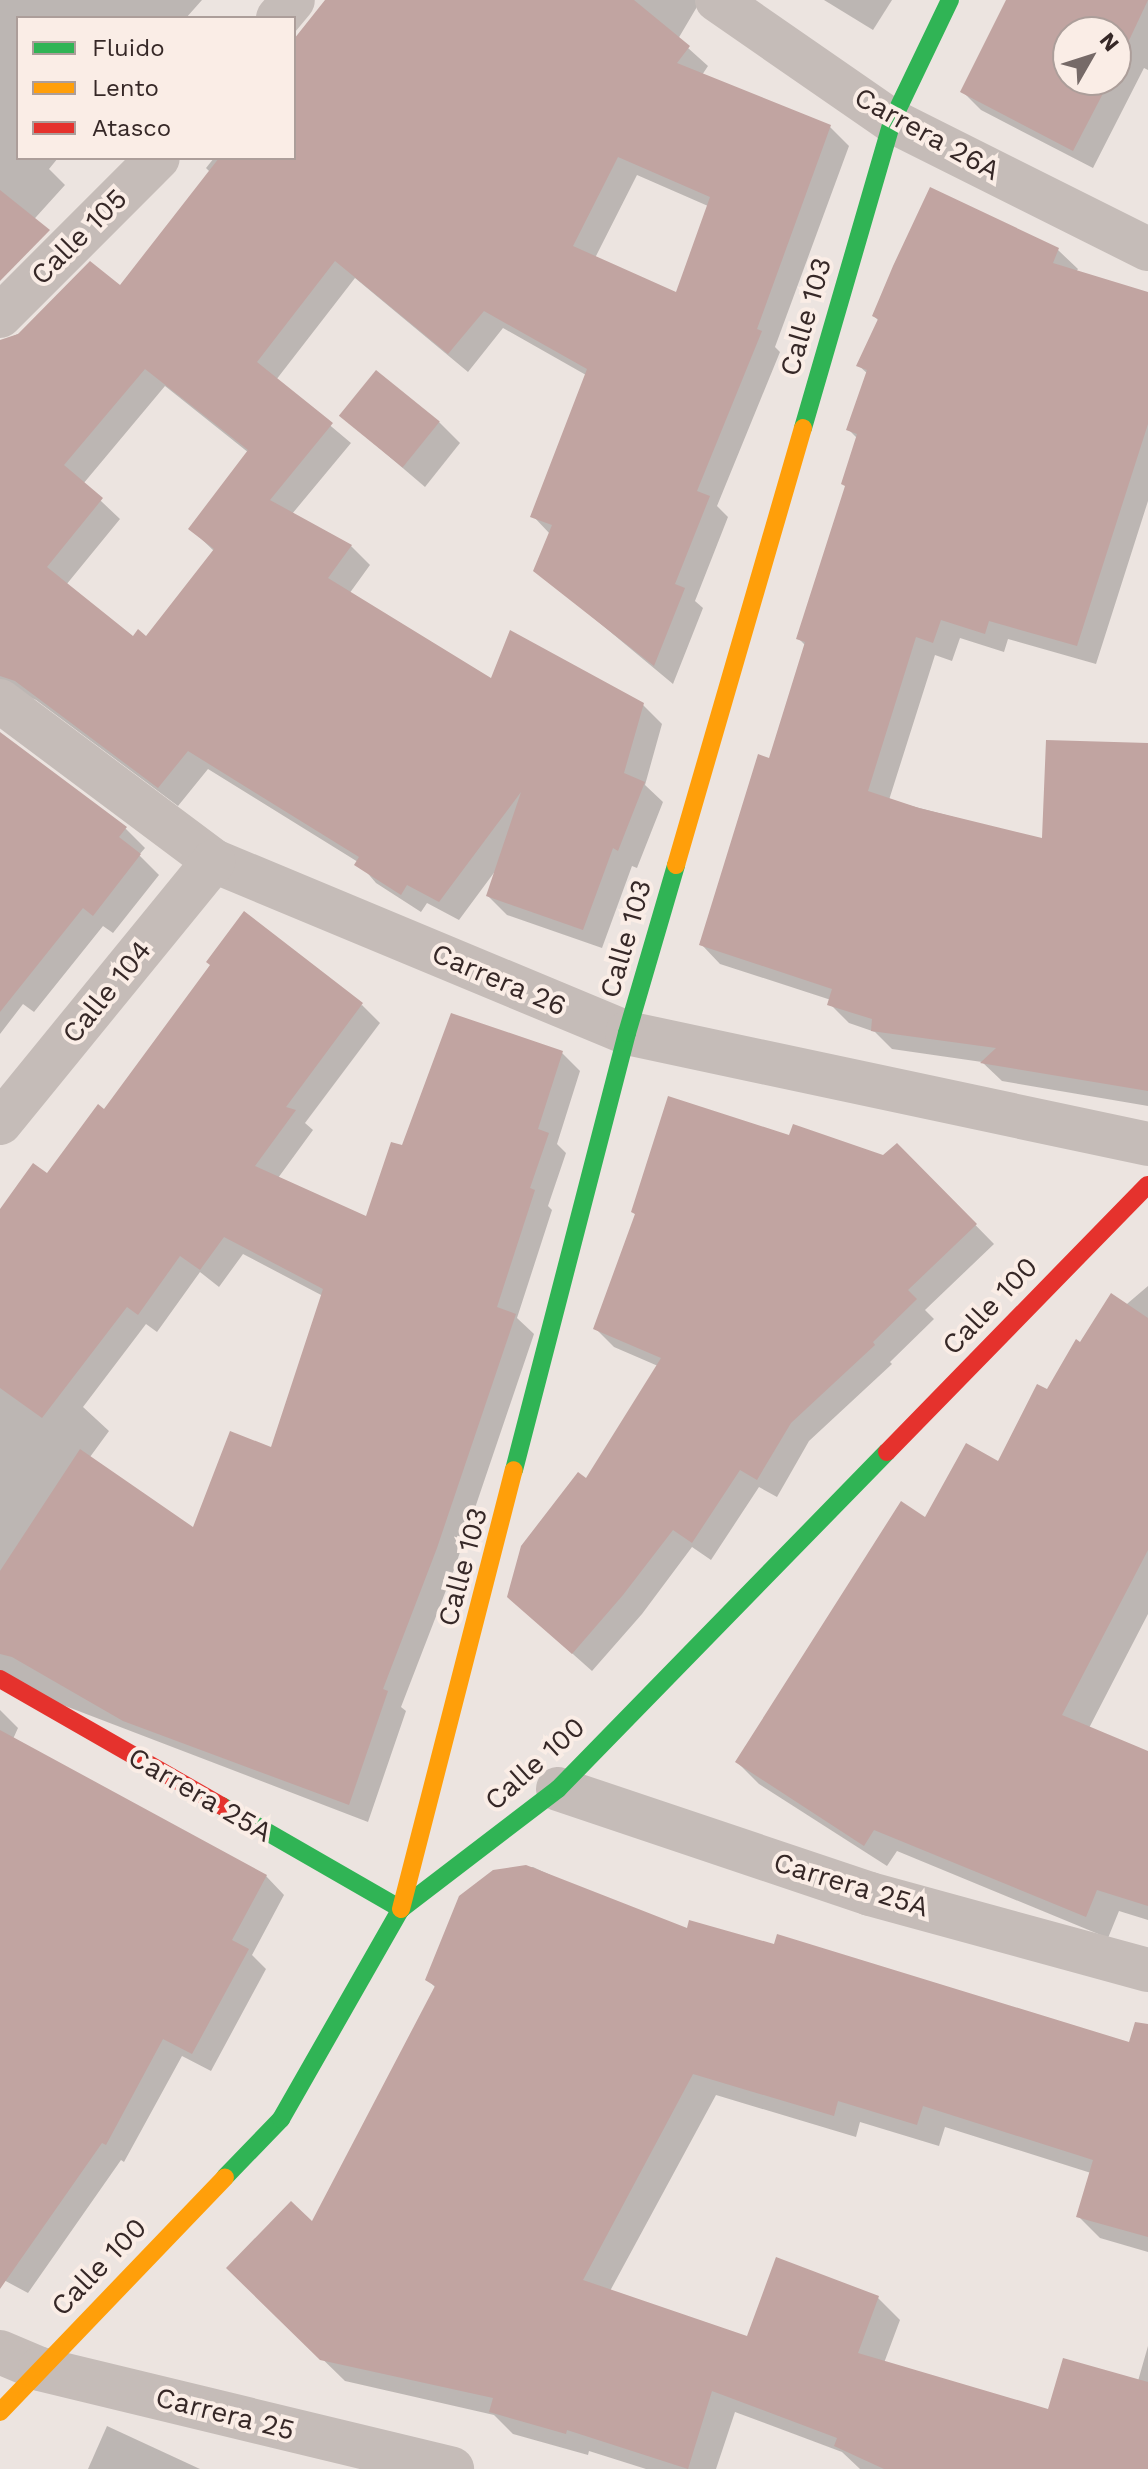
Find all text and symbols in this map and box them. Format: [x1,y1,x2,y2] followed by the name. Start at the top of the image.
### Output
[16,16,296,160] legend
[1052,16,1132,96] north arrow
[1095,28,1124,56] text: N
[92,34,165,62] text: Fluido
[92,74,159,102] text: Lento
[848,80,1006,188] street label: Carrera 26A
[92,114,171,142] text: Atasco
[24,182,134,292] street label: Calle 105
[773,254,839,380] street label: Calle 103
[593,876,659,1002] street label: Calle 103
[55,934,159,1050] street label: Calle 104
[426,937,572,1023] street label: Carrera 26
[935,1250,1045,1362] street label: Calle 100
[431,1504,495,1630] street label: Calle 103
[478,1710,592,1818] street label: Calle 100
[122,1740,278,1850] street label: Carrera 25A
[769,1845,933,1925] street label: Carrera 25A
[44,2211,154,2323] street label: Calle 100
[152,2380,298,2448] street label: Carrera 25

